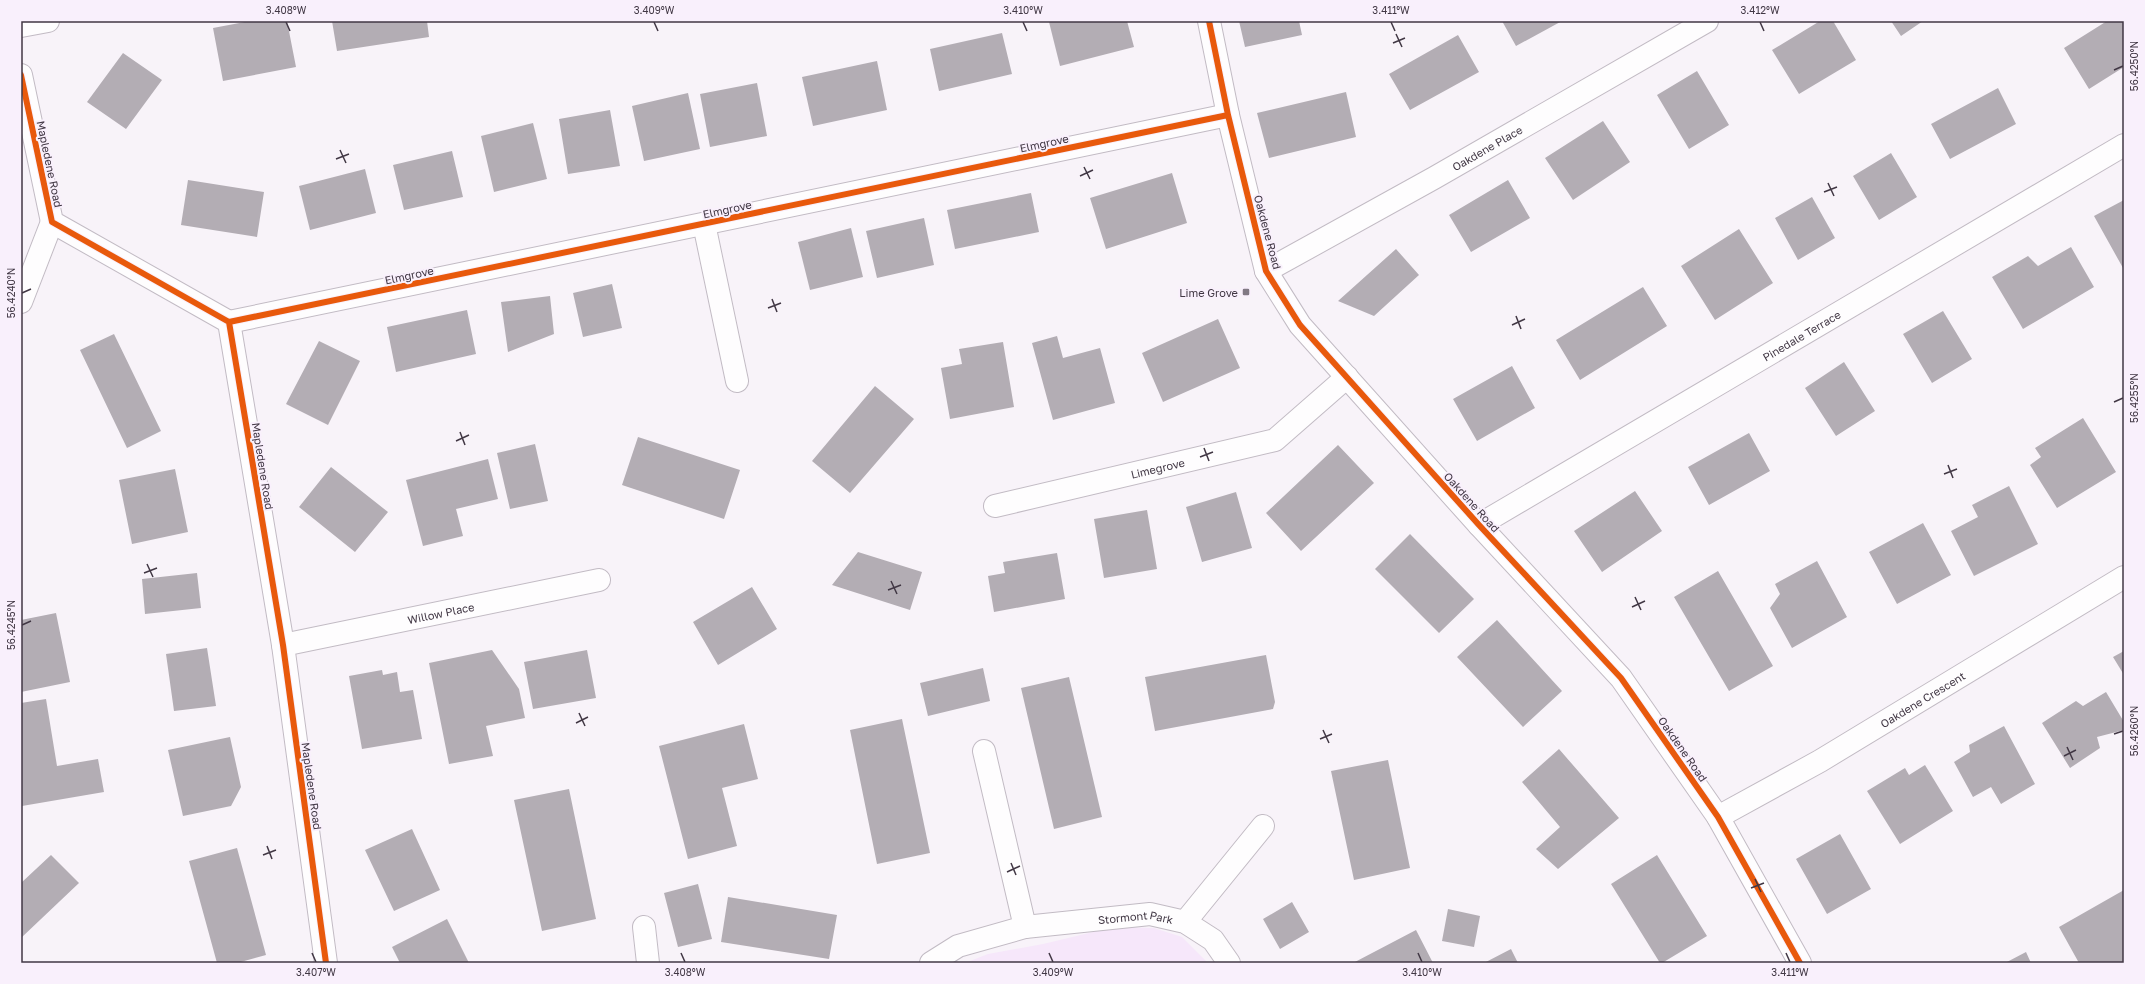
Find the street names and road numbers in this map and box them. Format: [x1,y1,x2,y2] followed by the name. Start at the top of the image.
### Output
[34,119,66,209] street label: Mapledene Road
[1449,122,1524,173] street label: Oakdene Place
[1018,131,1070,155] street label: Elmgrove
[1252,193,1284,271] street label: Oakdene Road
[701,197,753,221] street label: Elmgrove
[383,263,435,287] street label: Elmgrove
[1760,307,1843,363] street label: Pinedale Terrace
[250,421,276,511] street label: Mapledene Road
[1129,455,1186,480] street label: Limegrove
[1442,469,1502,535] street label: Oakdene Road
[406,599,475,626] street label: Willow Place
[1878,668,1967,730] street label: Oakdene Crescent
[1656,714,1710,784] street label: Oakdene Road
[299,741,325,831] street label: Mapledene Road
[1097,908,1175,926] street label: Stormont Park

